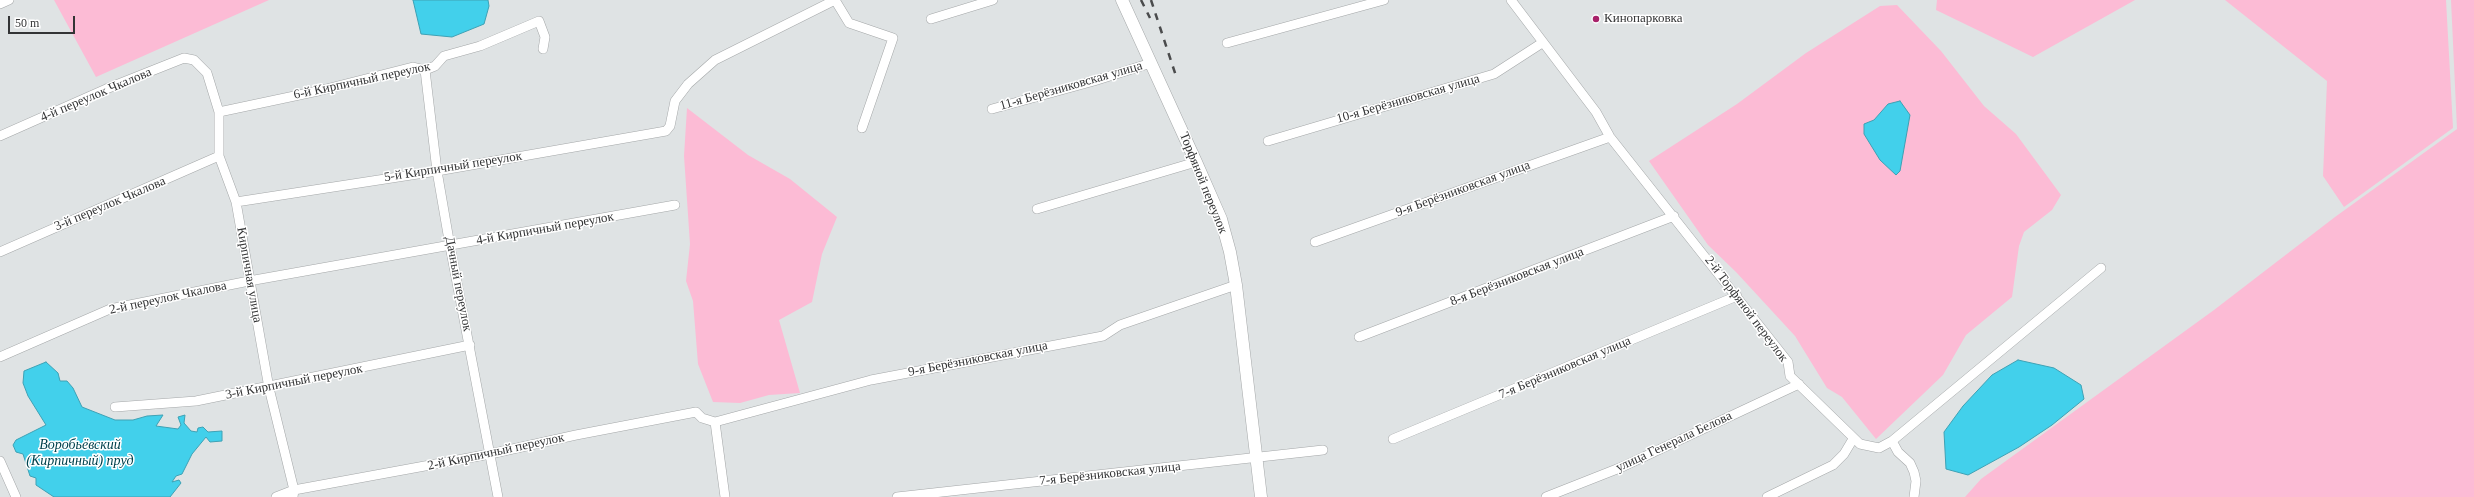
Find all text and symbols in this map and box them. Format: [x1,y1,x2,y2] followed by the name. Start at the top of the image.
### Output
[10,8,77,34] scale bar
[1604,11,1682,27] place label: Кинопарковка
[1591,14,1601,24] marker: Кинопарковка
[15,16,39,30] text: 50 m
[998,58,1144,114] street label: 11-я Берёзниковская улица
[292,59,432,103] street label: 6-й Кирпичный переулок
[38,64,154,126] street label: 4-й переулок Чкалова
[1335,71,1481,127] street label: 10-я Берёзниковская улица
[1176,130,1230,236] street label: Торфяной переулок
[383,148,523,186] street label: 5-й Кирпичный переулок
[1394,157,1532,221] street label: 9-я Берёзниковская улица
[52,173,168,235] street label: 3-й переулок Чкалова
[475,209,615,249] street label: 4-й Кирпичный переулок
[233,226,265,324] street label: Кирпичная улица
[441,235,475,333] street label: Дачный переулок
[1448,244,1586,310] street label: 8-я Берёзниковская улица
[1701,253,1791,365] street label: 2-й Торфяной переулок
[108,278,228,318] street label: 2-й переулок Чкалова
[1497,333,1633,403] street label: 7-я Берёзниковская улица
[907,338,1049,380] street label: 9-я Берёзниковская улица
[224,361,364,403] street label: 3-й Кирпичный переулок
[1614,408,1734,476] street label: улица Генерала Белова
[426,430,566,474] street label: 2-й Кирпичный переулок
[26,437,134,470] water label: Воробьёвский (Кирпичный) пруд
[1039,459,1181,489] street label: 7-я Берёзниковская улица

